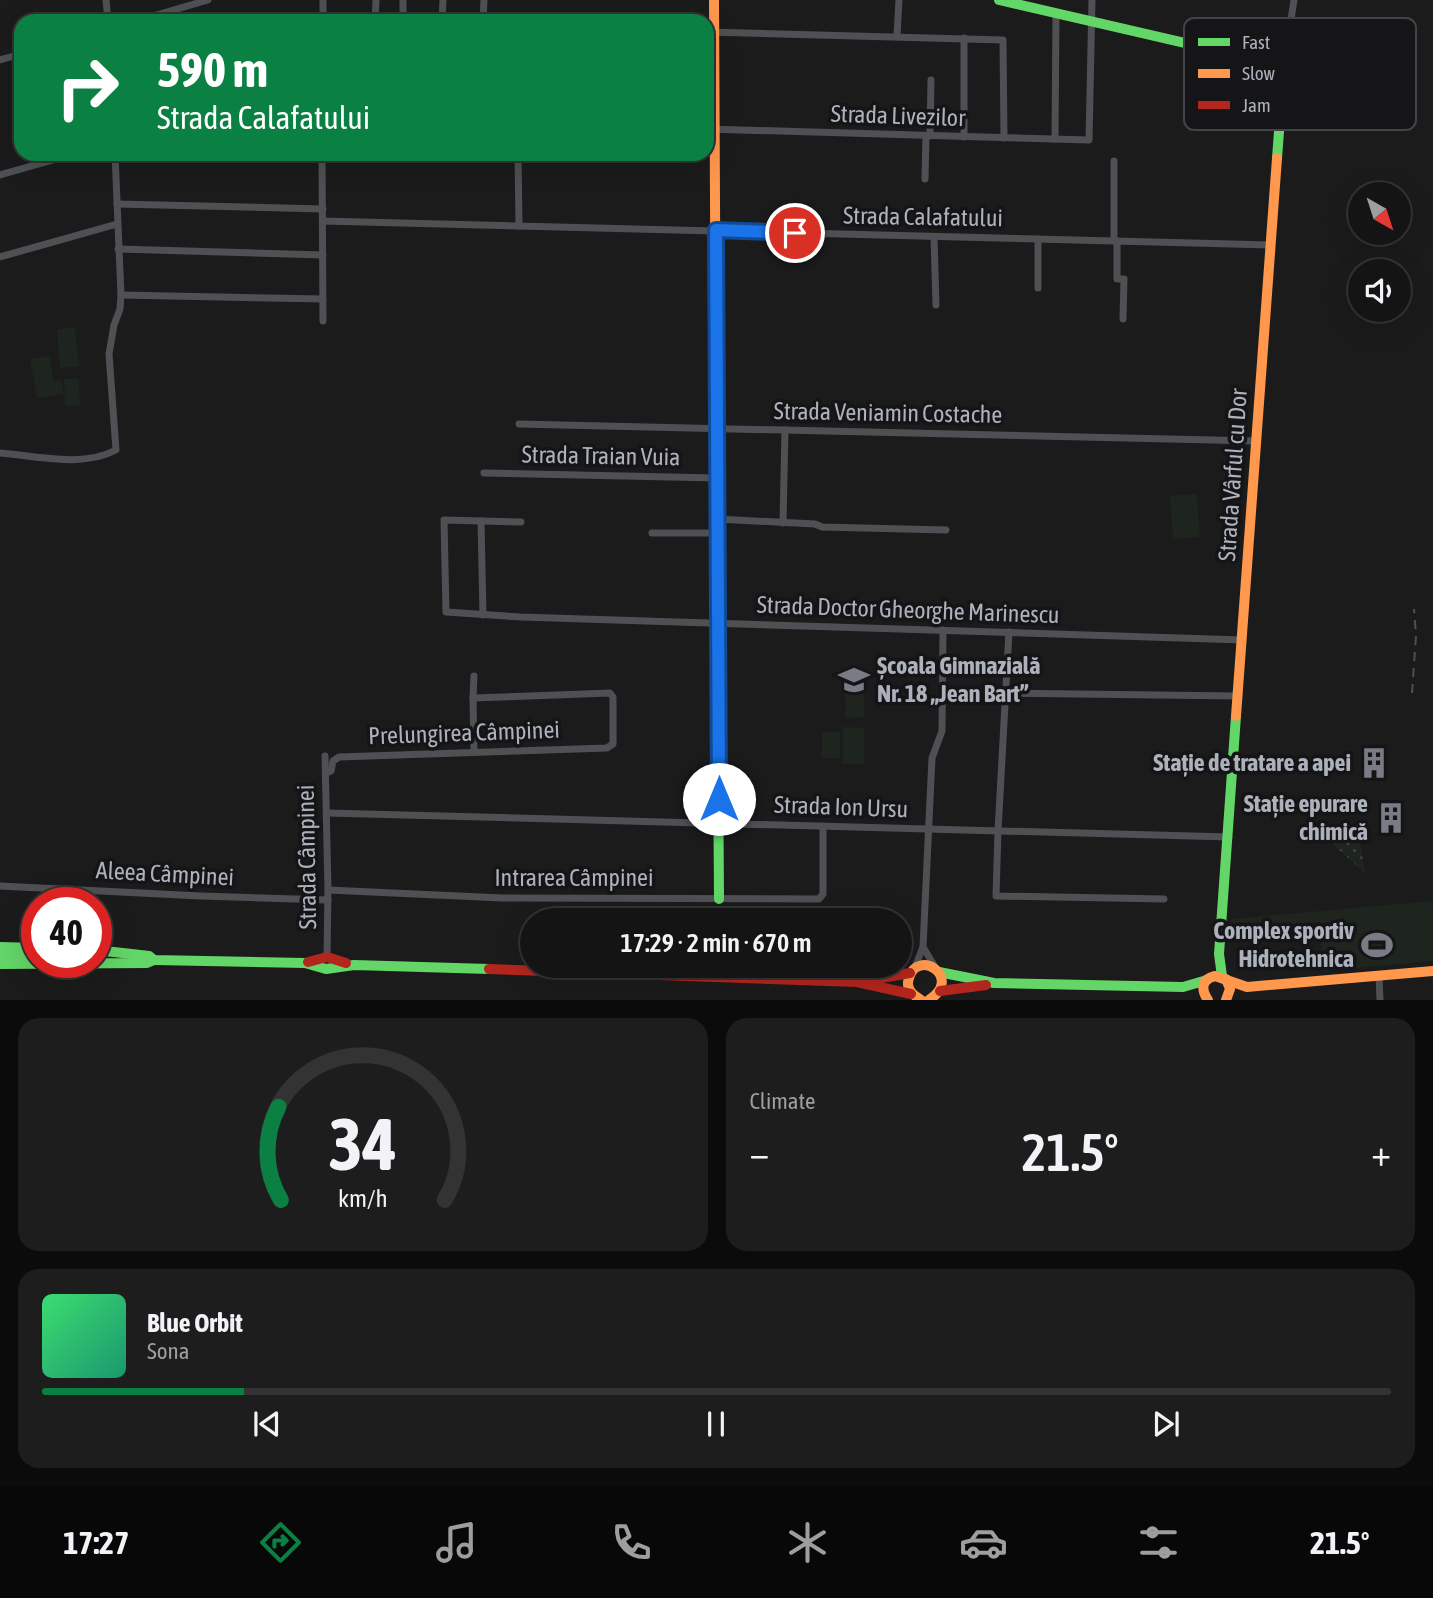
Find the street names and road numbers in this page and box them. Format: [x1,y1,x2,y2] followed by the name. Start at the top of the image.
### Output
[830,100,967,131] street label: Strada Livezilor
[843,202,1003,231] street label: Strada Calafatului
[1213,387,1252,562] street label: Strada Vârful cu Dor
[773,397,1003,428] street label: Strada Veniamin Costache
[521,441,681,470] street label: Strada Traian Vuia
[756,591,1060,628] street label: Strada Doctor Gheorghe Marinescu
[368,716,560,749] street label: Prelungirea Câmpinei
[292,784,321,930] street label: Strada Câmpinei
[773,791,909,822] street label: Strada Ion Ursu
[95,856,235,891] street label: Aleea Câmpinei
[494,864,654,891] street label: Intrarea Câmpinei

